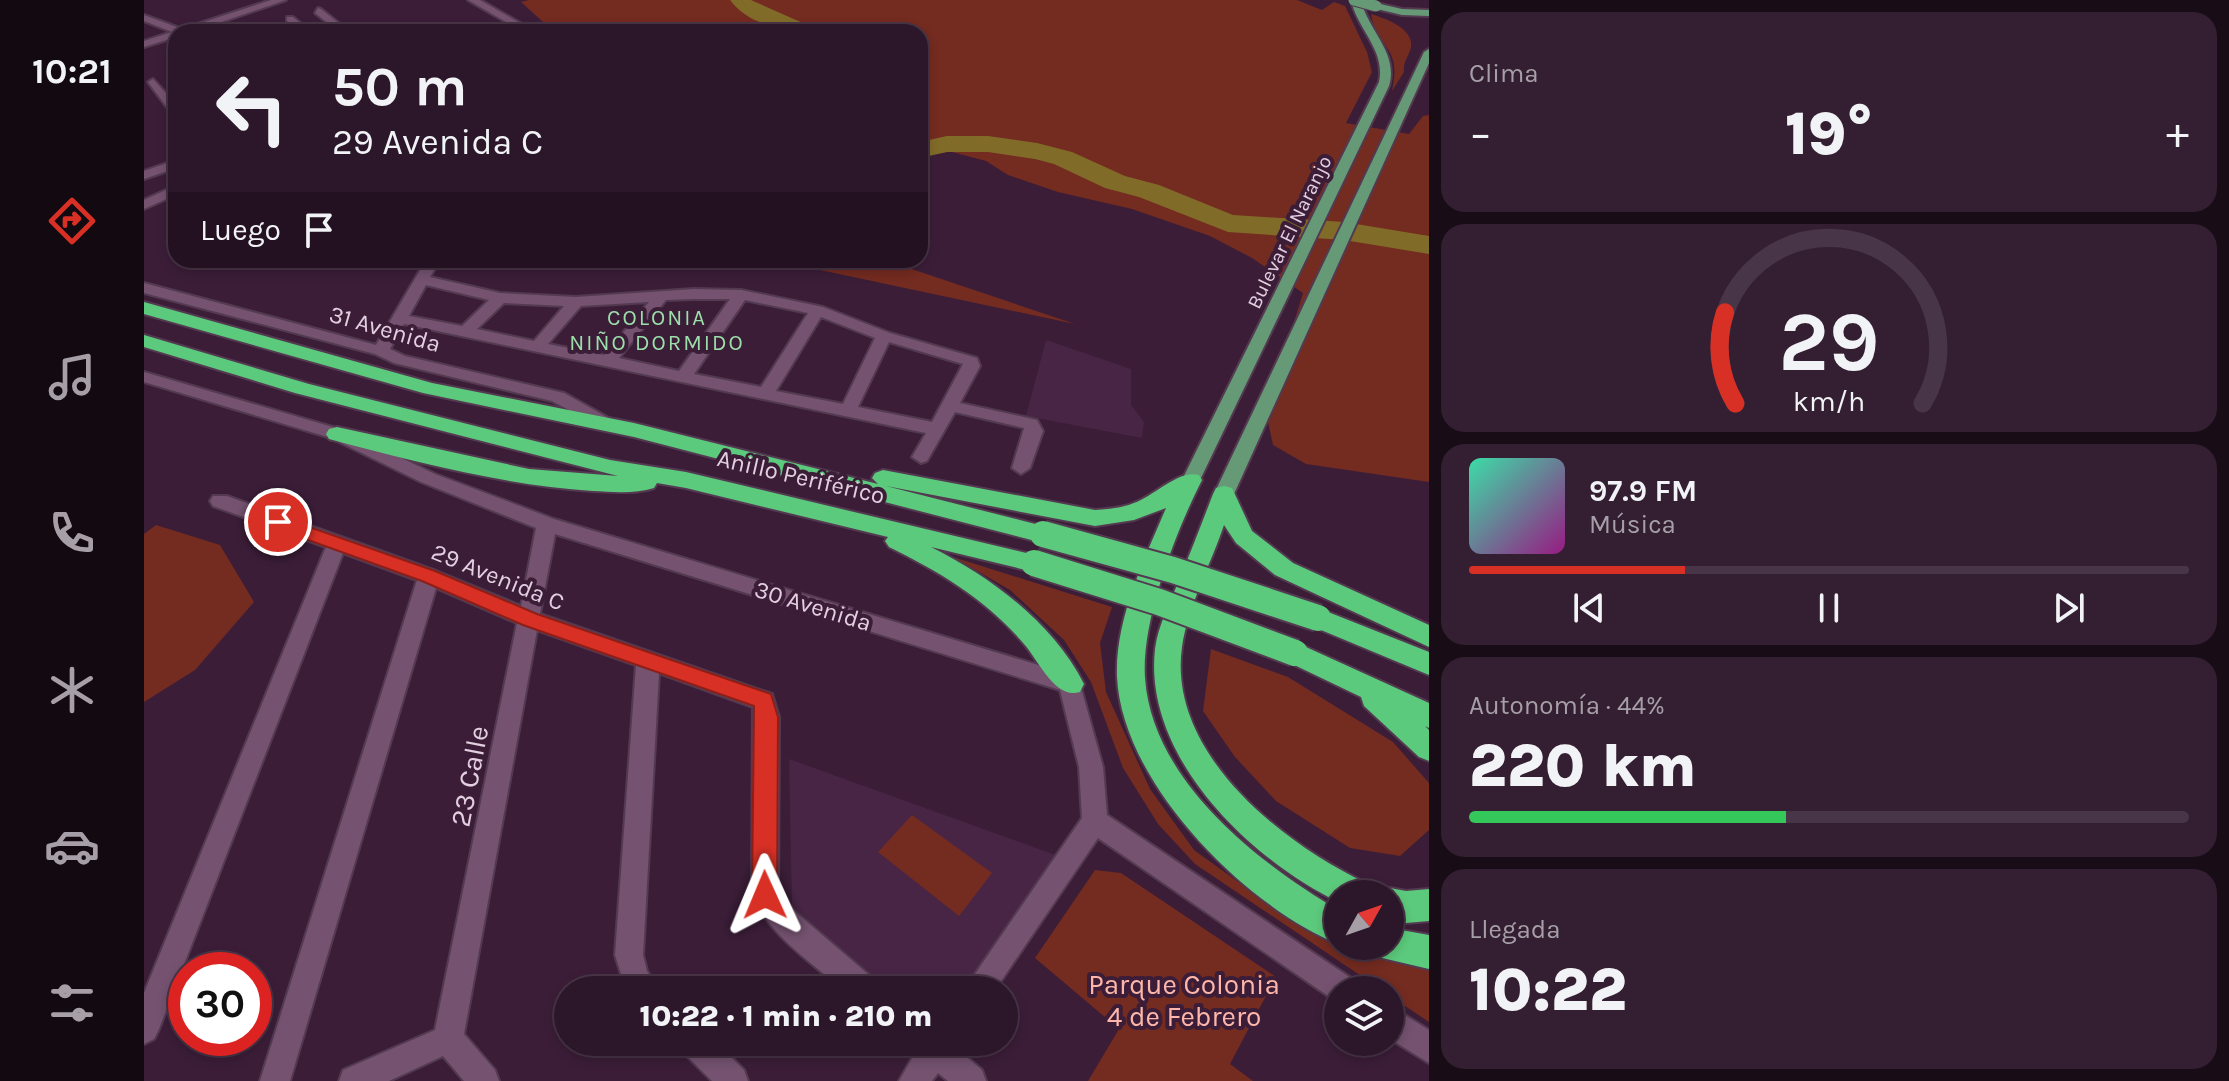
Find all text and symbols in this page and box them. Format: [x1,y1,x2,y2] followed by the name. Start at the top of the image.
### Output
[32,50,112,92] text: 10:21
[332,54,467,119] text: 50 m
[200,56,304,160] icon: left
[1469,58,1539,89] text: Clima
[1785,99,1873,169] text: 19°
[1469,108,1492,159] text: −
[2166,108,2189,159] text: +
[332,121,543,163] text: 29 Avenida C
[1242,152,1336,312] street label: Bulevar El Naranjo
[44,193,100,249] icon: directions
[297,208,341,252] icon: arrive
[200,212,281,248] text: Luego
[1778,294,1880,391] text: 29
[326,300,444,358] street label: 31 Avenida
[569,305,745,356] district label: COLONIA NIÑO DORMIDO
[44,349,100,405] icon: music
[1793,385,1865,418] text: km/h
[715,444,887,510] street label: Anillo Periférico
[1589,473,1697,509] text: 97.9 FM
[244,488,312,556] pin
[256,500,300,544] icon: arrive
[44,505,100,561] icon: phone
[1589,509,1676,540] text: Música
[428,538,568,616] street label: 29 Avenida C
[751,575,875,637] street label: 30 Avenida
[1567,586,1611,630] icon: previous
[1807,586,1851,630] icon: pause
[2047,586,2091,630] icon: next
[44,662,100,718] icon: climate
[1469,690,1665,721] text: Autonomía · 44%
[444,723,495,829] street label: 23 Calle
[1469,731,1696,801] text: 220 km
[44,818,100,874] icon: car
[723,853,807,937] position arrow
[1324,880,1404,960] north arrow
[1324,880,1404,1056] map controls
[1469,914,1561,945] text: Llegada
[168,952,272,1056] speed limit sign: 30
[1469,955,1627,1025] text: 10:22
[1088,968,1280,1033] park label: Parque Colonia 4 de Febrero
[44,975,100,1031] icon: filters
[1324,976,1404,1056] button: layers
[640,998,932,1034] text: 10:22 · 1 min · 210 m

